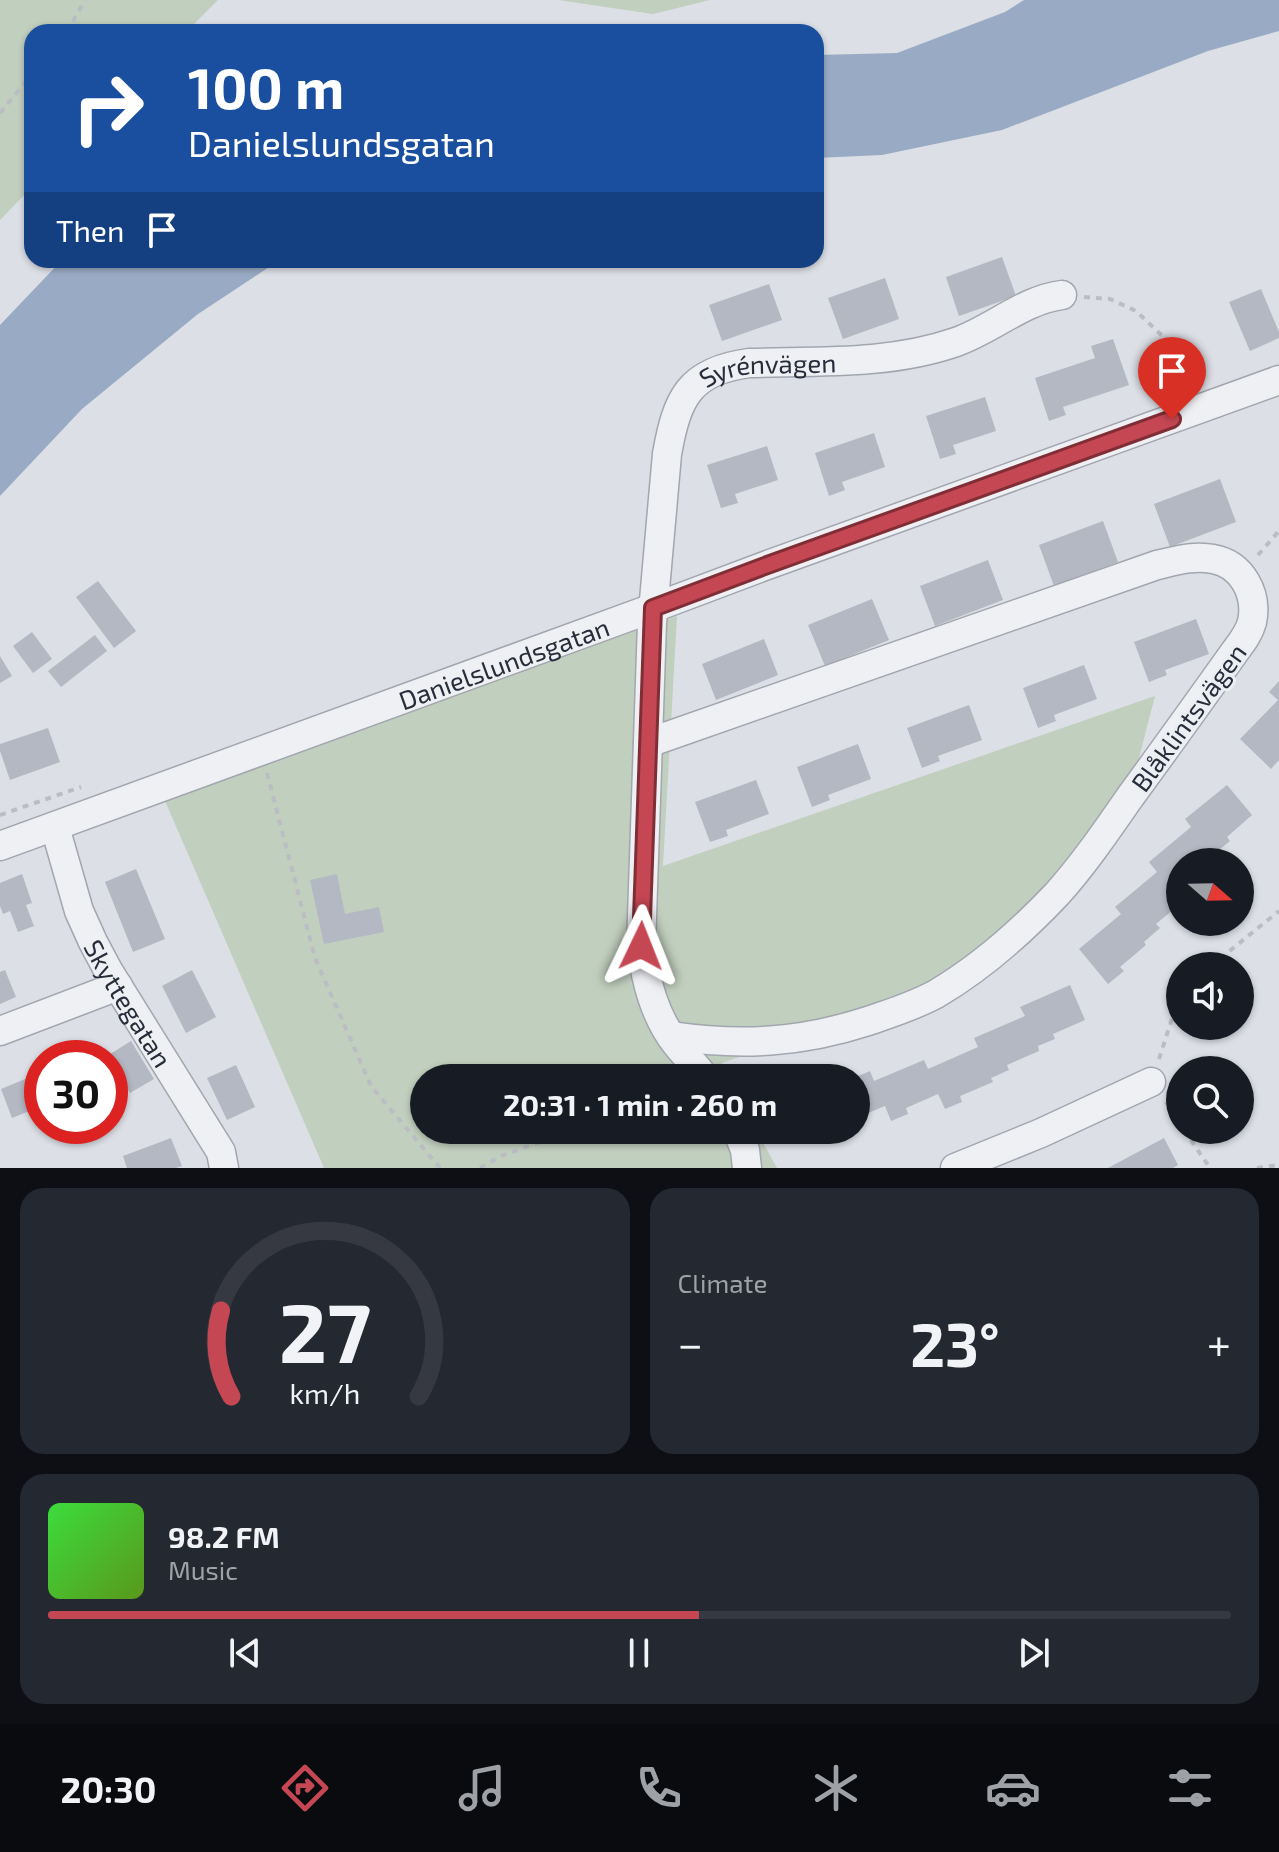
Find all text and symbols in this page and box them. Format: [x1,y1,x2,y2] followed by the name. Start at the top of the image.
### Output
[188,53,344,120] text: 100 m
[56,56,160,160] icon: right
[188,121,495,164] text: Danielslundsgatan
[140,208,184,252] icon: arrive
[56,212,124,248] text: Then
[1138,337,1206,419] pin
[693,346,837,393] street label: Syrénvägen
[1150,349,1194,393] icon: arrive
[394,610,613,715] street label: Danielslundsgatan
[1124,637,1252,797] street label: Blåklintsvägen
[1166,848,1254,936] north arrow
[1166,848,1254,1144] map controls
[599,904,683,988] position arrow
[79,934,179,1072] street label: Skyttegatan
[1166,952,1254,1040] button: sound
[24,1040,128,1144] speed limit sign: 30
[1166,1056,1254,1144] button: search
[503,1086,777,1122] text: 20:31 · 1 min · 260 m
[678,1267,767,1298] text: Climate
[279,1280,371,1380] text: 27
[910,1307,1000,1379] text: 23°
[678,1316,703,1369] text: −
[1207,1316,1231,1369] text: +
[289,1375,360,1410] text: km/h
[168,1518,280,1554] text: 98.2 FM
[168,1554,238,1585] text: Music
[223,1631,267,1675] icon: previous
[617,1631,661,1675] icon: pause
[1012,1631,1056,1675] icon: next
[277,1760,333,1816] icon: directions
[454,1760,510,1816] icon: music
[631,1760,687,1816] icon: phone
[808,1760,864,1816] icon: climate
[985,1760,1041,1816] icon: car
[1162,1760,1218,1816] icon: filters
[60,1767,157,1810] text: 20:30

